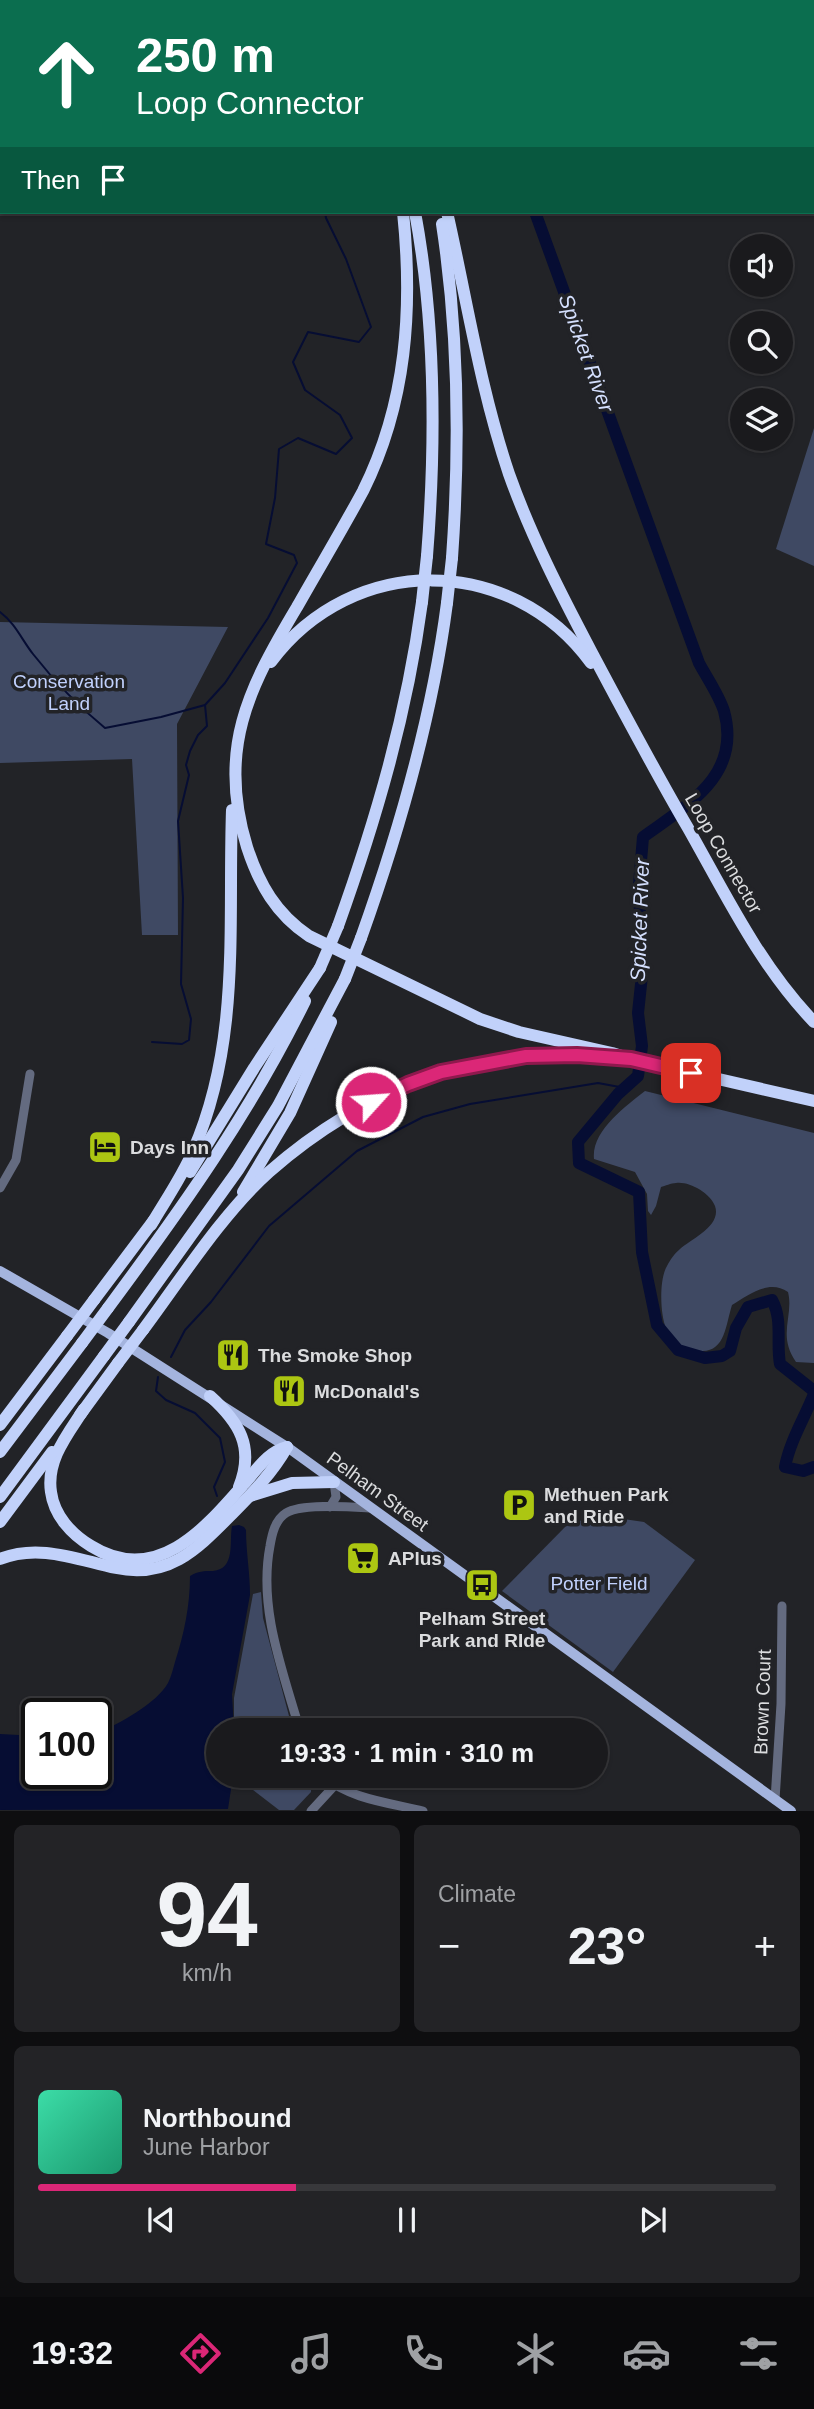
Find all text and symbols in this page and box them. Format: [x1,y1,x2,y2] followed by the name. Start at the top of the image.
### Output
[21,28,112,119] icon: ahead
[136,28,275,82] text: 250 m
[136,85,364,121] text: Loop Connector
[94,161,132,199] icon: arrive
[21,165,80,195] text: Then
[730,234,793,451] map controls
[730,234,793,297] button: sound
[555,291,619,416] water label: Spicket River
[730,311,793,374] button: search
[730,388,793,451] button: layers
[13,671,125,714] park label: Conservation Land
[681,789,767,918] street label: Loop Connector
[626,857,653,982] water label: Spicket River
[661,1043,721,1103] pin
[672,1054,710,1092] icon: arrive
[334,1065,408,1139] position arrow
[86,1128,124,1166] hotel icon: Days Inn
[130,1137,209,1158] place label: Days Inn
[214,1336,252,1374] restaurant icon: The Smoke Shop
[258,1345,412,1366] place label: The Smoke Shop
[270,1372,308,1410] restaurant icon: McDonald's
[314,1381,420,1402] place label: McDonald's
[323,1448,433,1536] street label: Pelham Street
[544,1484,669,1527] place label: Methuen Park and Ride
[500,1486,538,1524] parking icon: Methuen Park and Ride
[344,1539,382,1577] supermarket icon: APlus
[388,1548,442,1569] place label: APlus
[463,1566,501,1604] bus stop icon: Pelham Street Park and RIde
[550,1573,648,1594] park label: Potter Field
[419,1608,546,1651] place label: Pelham Street Park and RIde
[750,1648,775,1755] street label: Brown Court
[21,1698,112,1789] speed limit sign: 100
[280,1738,534,1768] text: 19:33 · 1 min · 310 m
[156,1864,258,1965] text: 94
[438,1881,516,1907] text: Climate
[568,1917,646,1975] text: 23°
[438,1925,460,1967] text: −
[754,1925,776,1967] text: +
[182,1960,232,1986] text: km/h
[143,2103,292,2133] text: Northbound
[143,2134,270,2160] text: June Harbor
[142,2201,180,2239] icon: previous
[388,2201,426,2239] icon: pause
[634,2201,672,2239] icon: next
[176,2329,225,2378] icon: directions
[287,2329,336,2378] icon: music
[399,2329,448,2378] icon: phone
[511,2329,560,2378] icon: climate
[622,2329,671,2378] icon: car
[734,2329,783,2378] icon: filters
[31,2335,113,2371] text: 19:32

